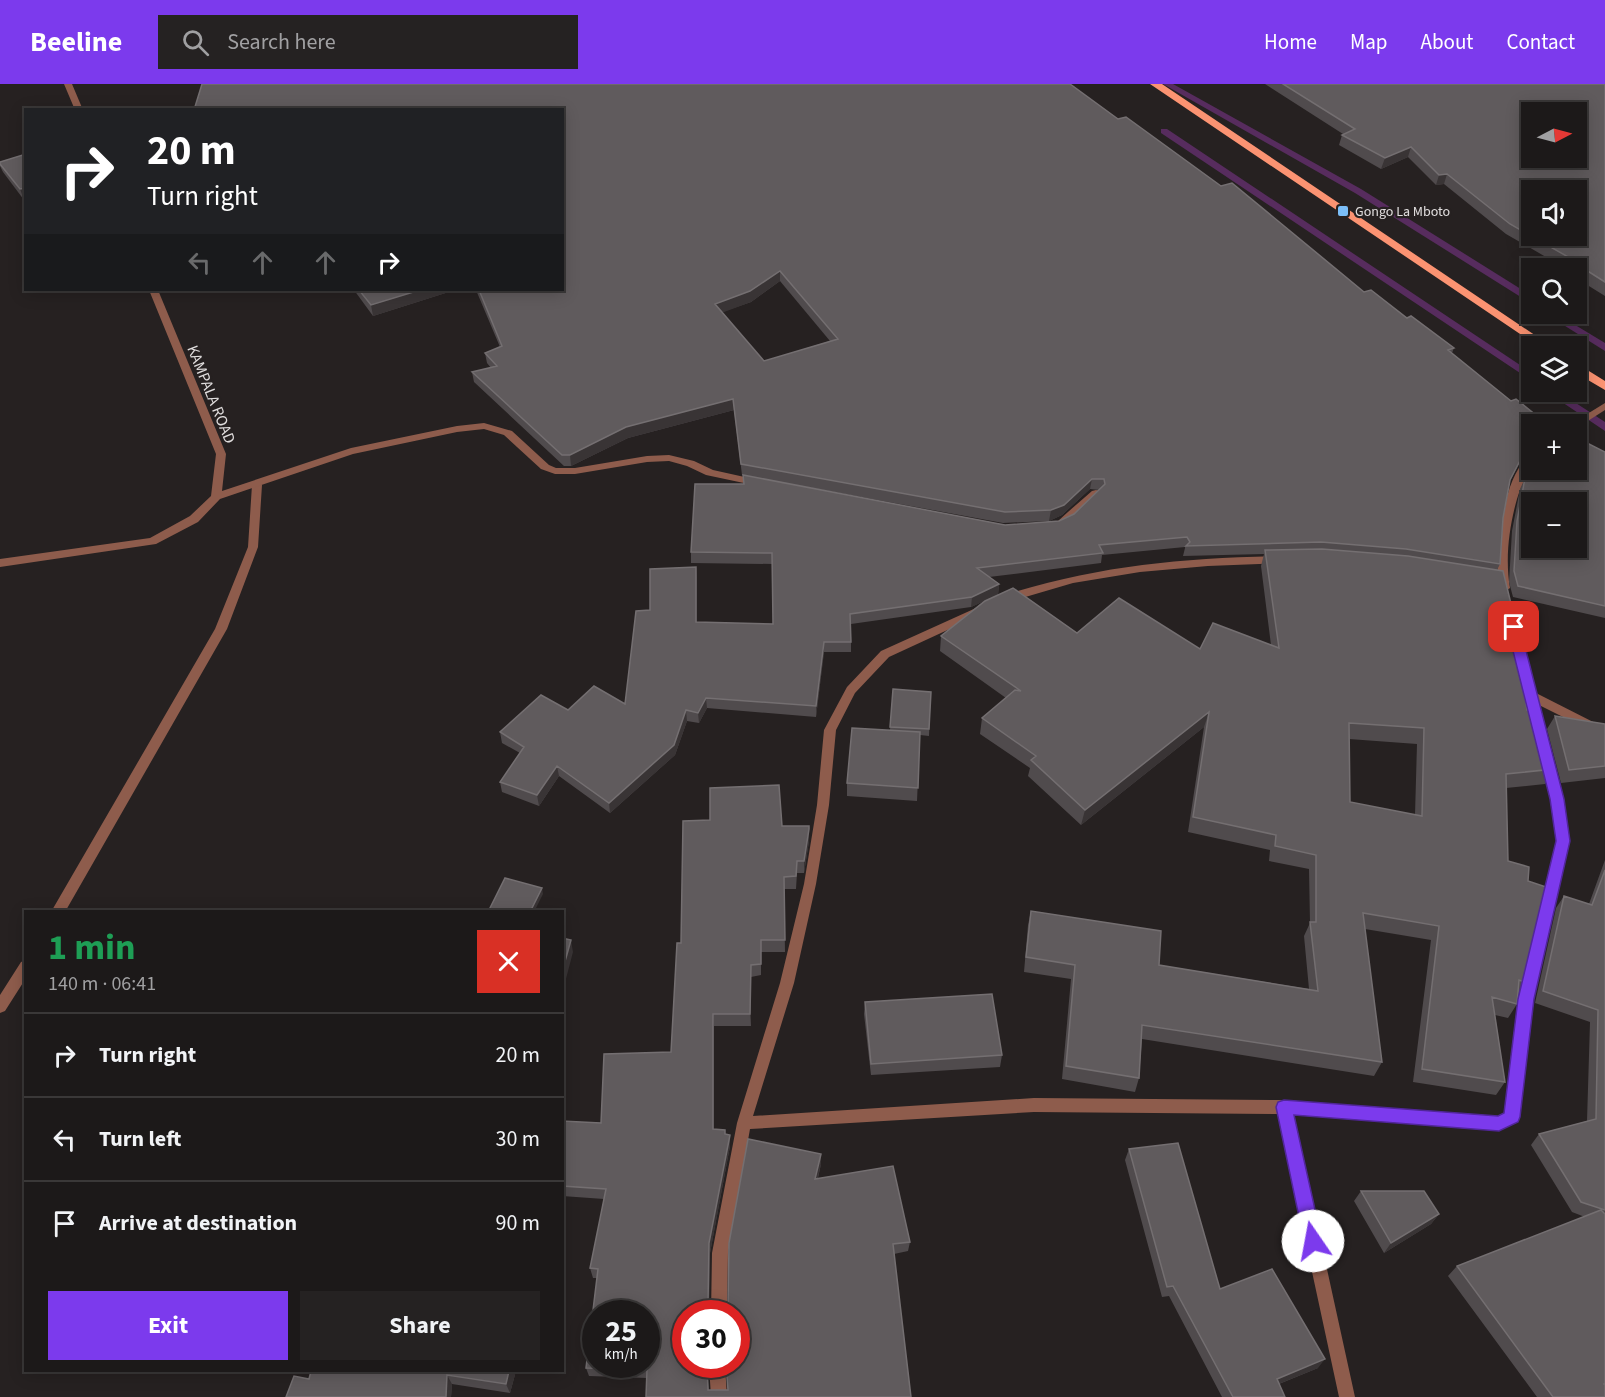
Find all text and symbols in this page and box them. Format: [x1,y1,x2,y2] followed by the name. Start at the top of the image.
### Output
[158,15,578,69] search box
[30,22,122,62] text: Beeline
[179,26,212,59] icon: search
[227,26,336,58] text: Search here
[1264,27,1317,57] text: Home
[1350,27,1388,57] text: Map
[1421,27,1473,57] text: About
[1506,27,1575,57] text: Contact
[1521,102,1587,168] north arrow
[1521,102,1587,558] map controls
[147,121,236,181] text: 20 m
[48,132,126,210] icon: right
[147,177,258,216] text: Turn right
[1521,180,1587,246] button: sound
[1355,202,1450,222] place label: Gongo La Mboto
[1336,204,1350,218] marker: Gongo La Mboto
[183,246,216,279] icon: left
[246,246,279,279] icon: ahead
[309,246,342,279] icon: ahead
[372,246,405,279] icon: right
[1521,258,1587,324] button: search
[1521,336,1587,402] button: layers
[181,342,241,447] street label: KAMPALA ROAD
[1521,414,1587,480] button: +
[1521,492,1587,558] button: −
[1488,601,1539,652] pin
[1497,610,1530,643] icon: arrive
[48,922,136,973] text: 1 min
[477,930,540,993] button: close
[48,970,156,998] text: 140 m · 06:41
[48,1039,81,1072] icon: right
[99,1039,196,1071] text: Turn right
[495,1039,540,1071] text: 20 m
[48,1123,81,1156] icon: left
[99,1123,181,1155] text: Turn left
[495,1123,540,1155] text: 30 m
[48,1207,81,1240] icon: arrive
[99,1207,297,1239] text: Arrive at destination
[495,1207,540,1239] text: 90 m
[1281,1209,1345,1273] position arrow
[48,1291,288,1360] button: Exit
[300,1291,540,1360] button: Share
[672,1300,750,1378] speed limit sign: 30
[605,1310,637,1353] text: 25
[604,1344,638,1365] text: km/h

